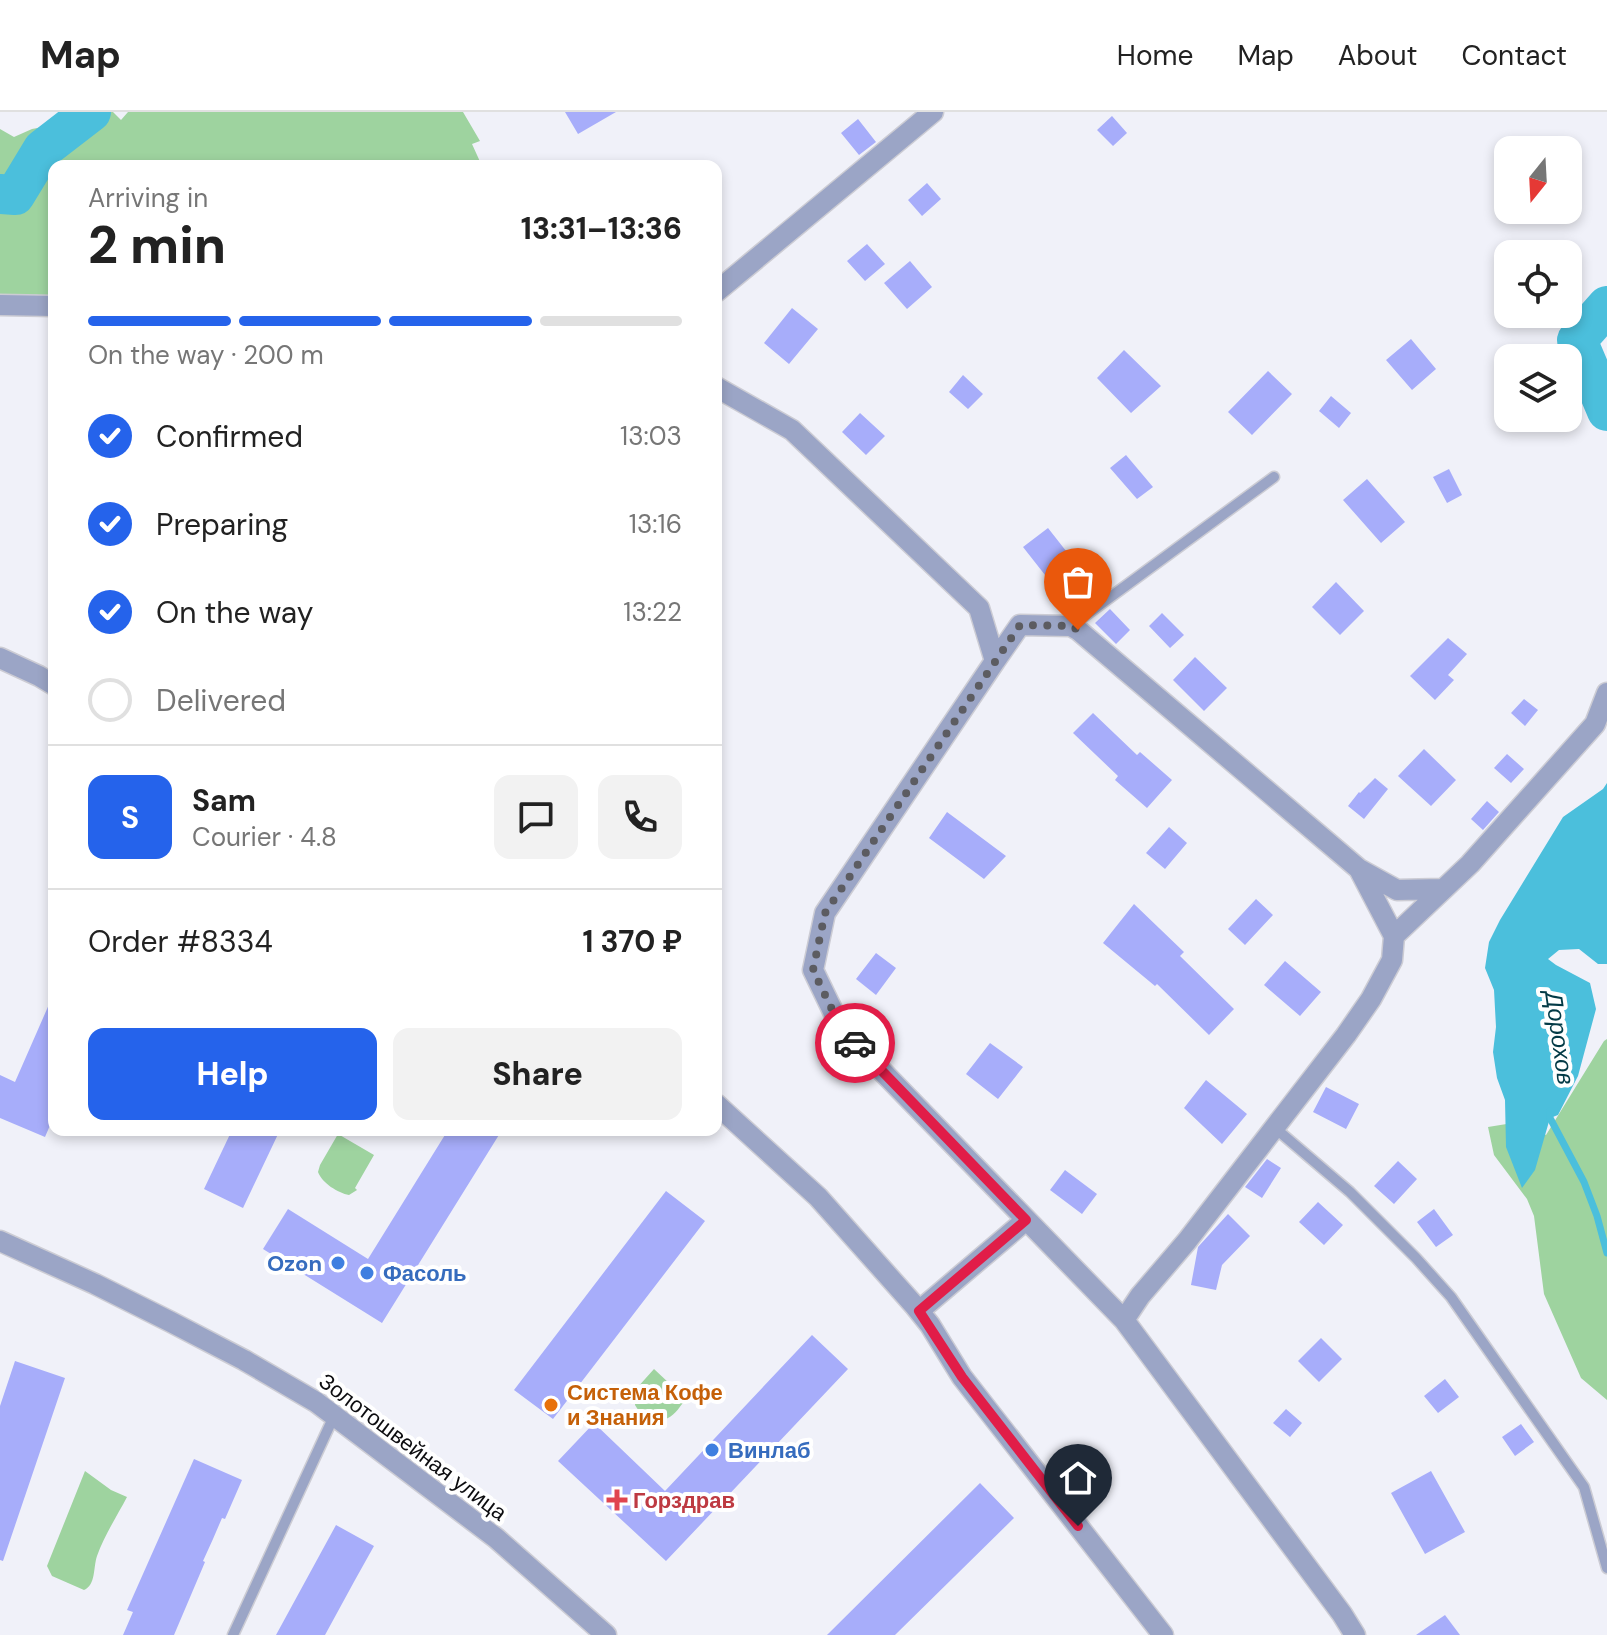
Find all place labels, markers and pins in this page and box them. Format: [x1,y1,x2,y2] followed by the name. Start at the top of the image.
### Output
[1044,548,1112,630] pin
[267,1249,322,1278] place label: Ozon
[329,1254,347,1272] marker: Ozon
[383,1259,467,1288] place label: Фасоль
[358,1264,376,1282] marker: Фасоль
[567,1378,723,1432] place label: Система Кофе и Знания
[542,1396,560,1414] marker: Система Кофе и Знания
[728,1436,811,1465] place label: Винлаб
[703,1441,721,1459] marker: Винлаб
[1044,1444,1112,1526] pin
[633,1486,735,1515] place label: Горздрав
[608,1491,626,1509] marker: Горздрав

